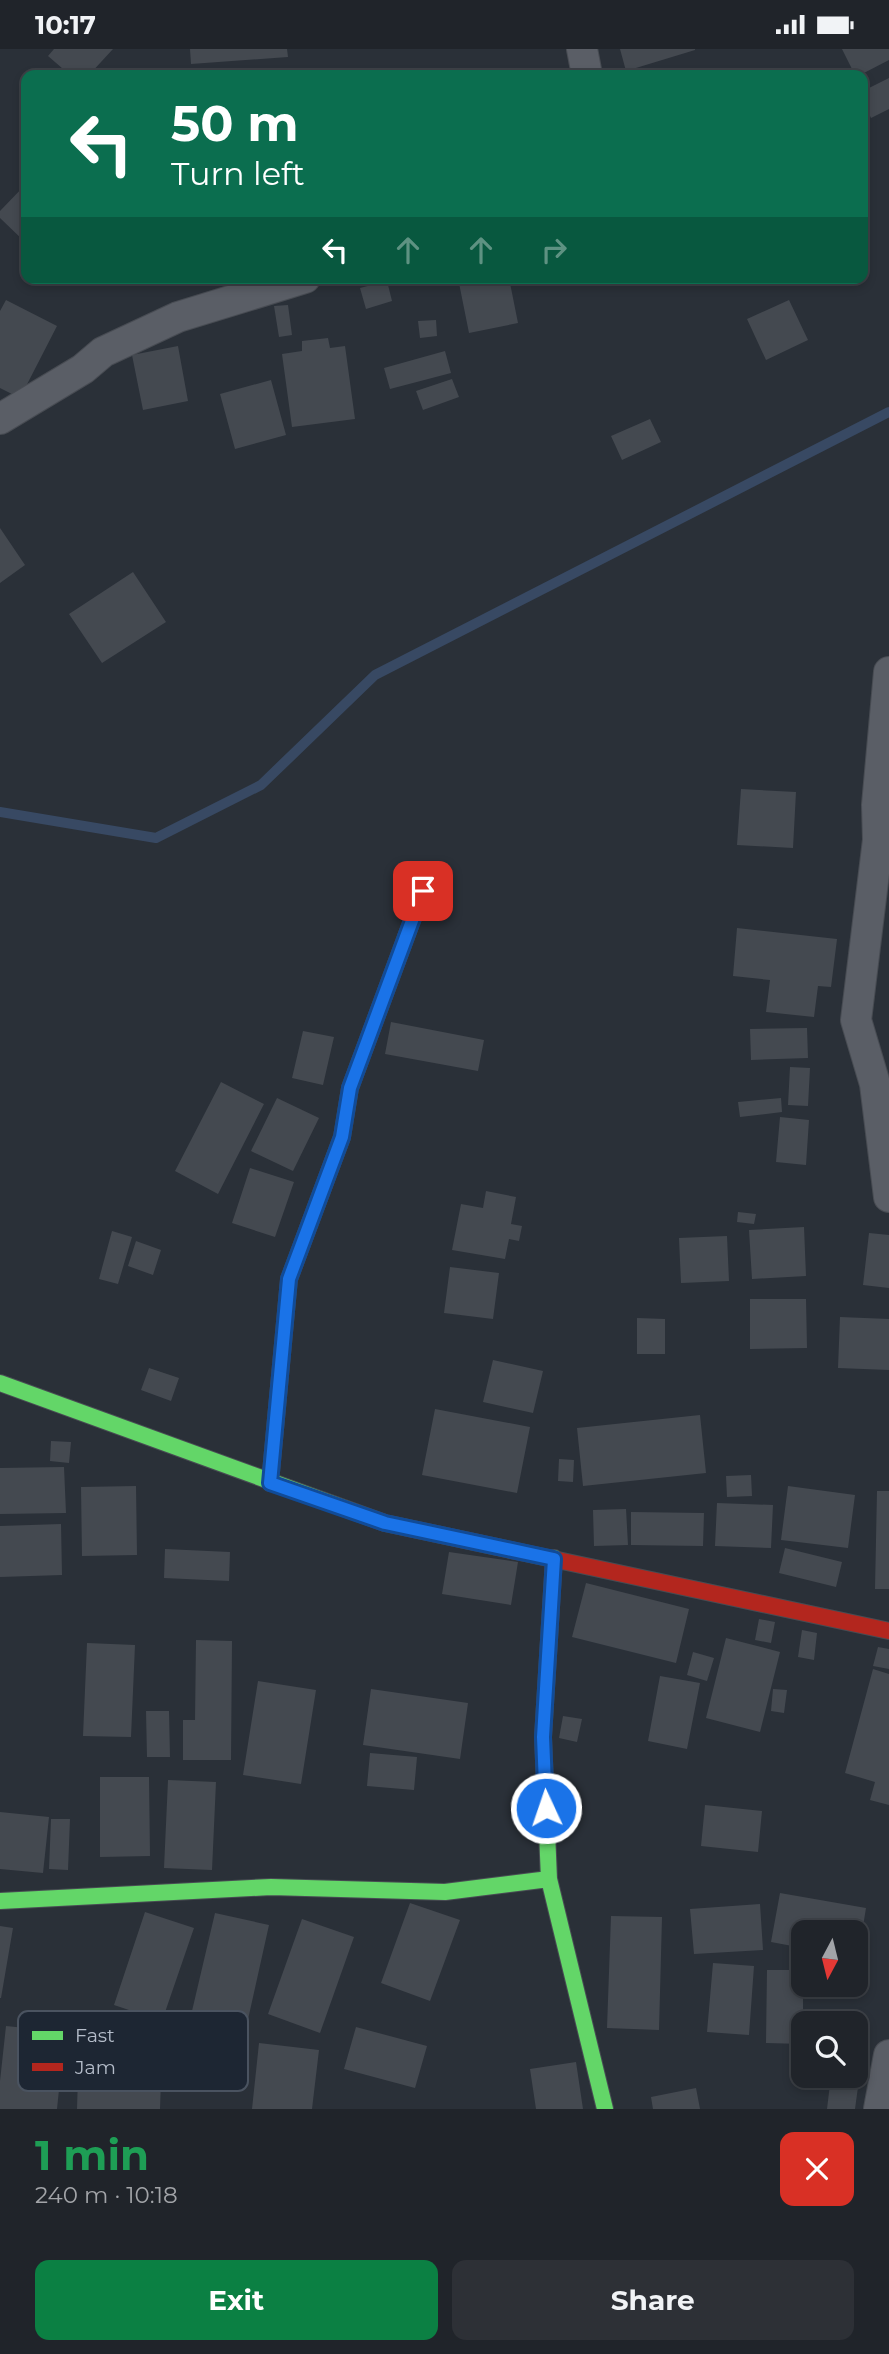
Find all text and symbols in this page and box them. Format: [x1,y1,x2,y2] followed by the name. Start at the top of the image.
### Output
[35,9,96,41] text: 10:17
[171,94,299,153] text: 50 m
[56,98,147,189] icon: left
[171,154,305,193] text: Turn left
[316,231,354,269] icon: left
[389,231,427,269] icon: ahead
[462,231,500,269] icon: ahead
[535,231,573,269] icon: right
[393,861,453,921] pin
[404,872,442,910] icon: arrive
[509,1771,583,1845] position arrow
[791,1920,868,1997] north arrow
[791,1920,868,2088] map controls
[18,2011,248,2091] legend
[791,2011,868,2088] button: search
[75,2024,115,2047] text: Fast
[74,2056,116,2079] text: Jam
[35,2129,149,2181] text: 1 min
[780,2132,854,2206] button: close
[35,2181,178,2209] text: 240 m · 10:18
[35,2260,438,2340] button: Exit
[452,2260,854,2340] button: Share

